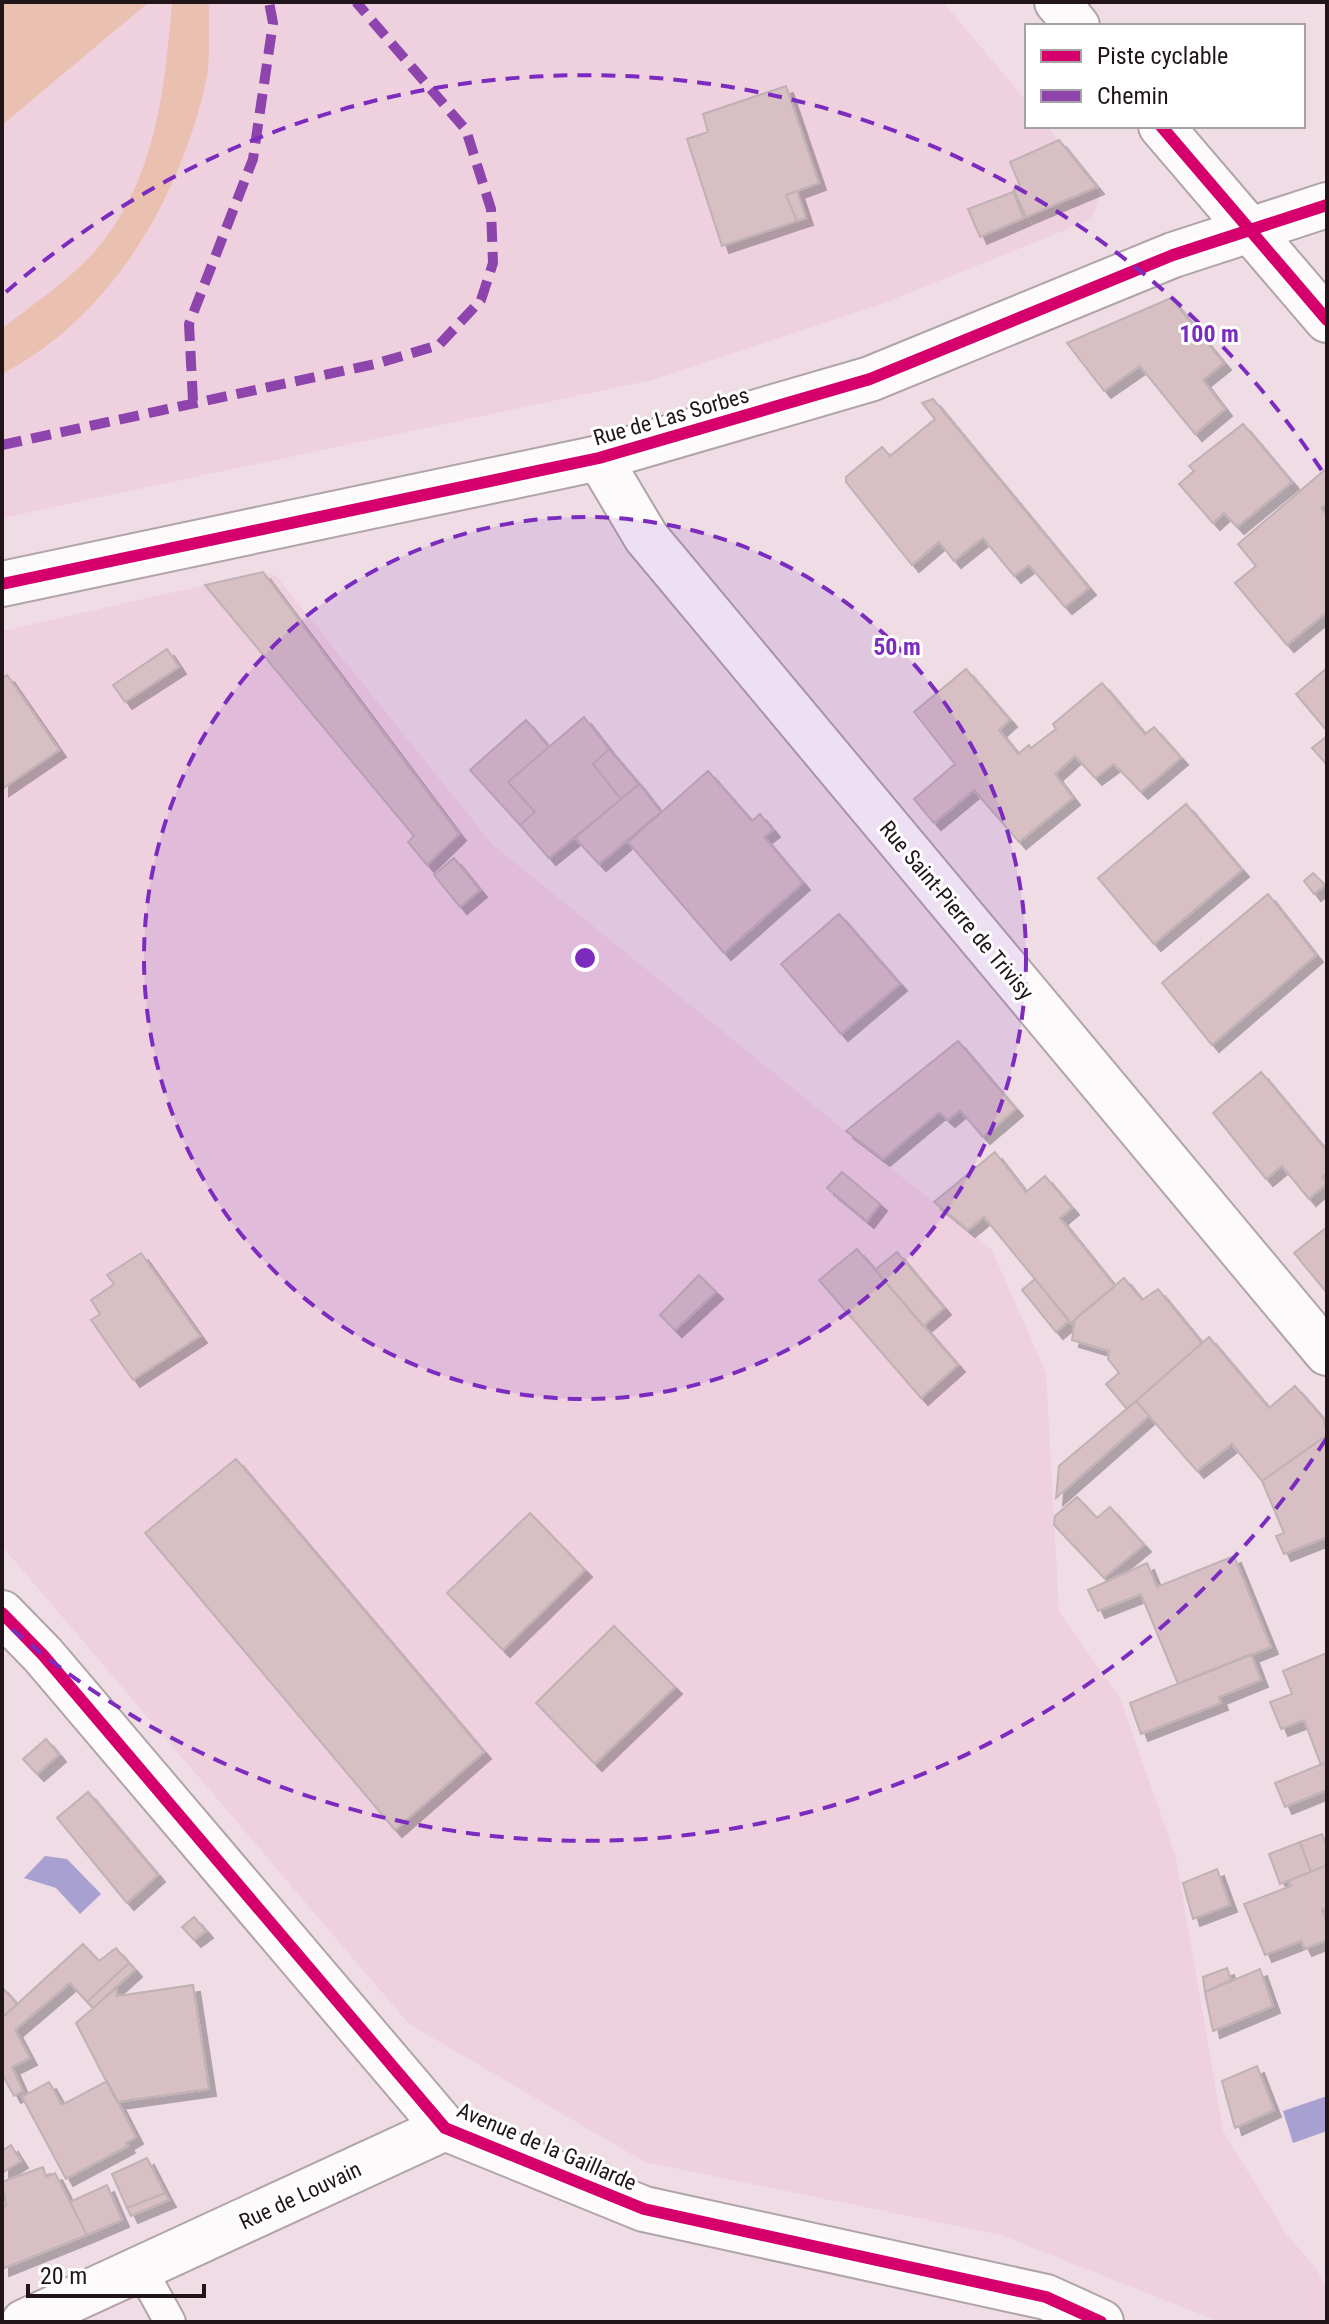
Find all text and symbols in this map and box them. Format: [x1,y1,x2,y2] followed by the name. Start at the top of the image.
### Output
[1025,24,1305,128] legend
[1097,42,1228,70] text: Piste cyclable
[1097,82,1169,110] text: Chemin
[1179,320,1239,348] text: 100 m
[591,382,752,451] street label: Rue de Las Sorbes
[873,633,921,661] text: 50 m
[875,816,1039,1005] street label: Rue Saint-Pierre de Trivisy
[571,944,599,972] centre of rings
[453,2097,640,2196] street label: Avenue de la Gaillarde
[235,2156,365,2235] street label: Rue de Louvain
[28,2248,204,2298] scale bar
[40,2262,87,2290] text: 20 m

